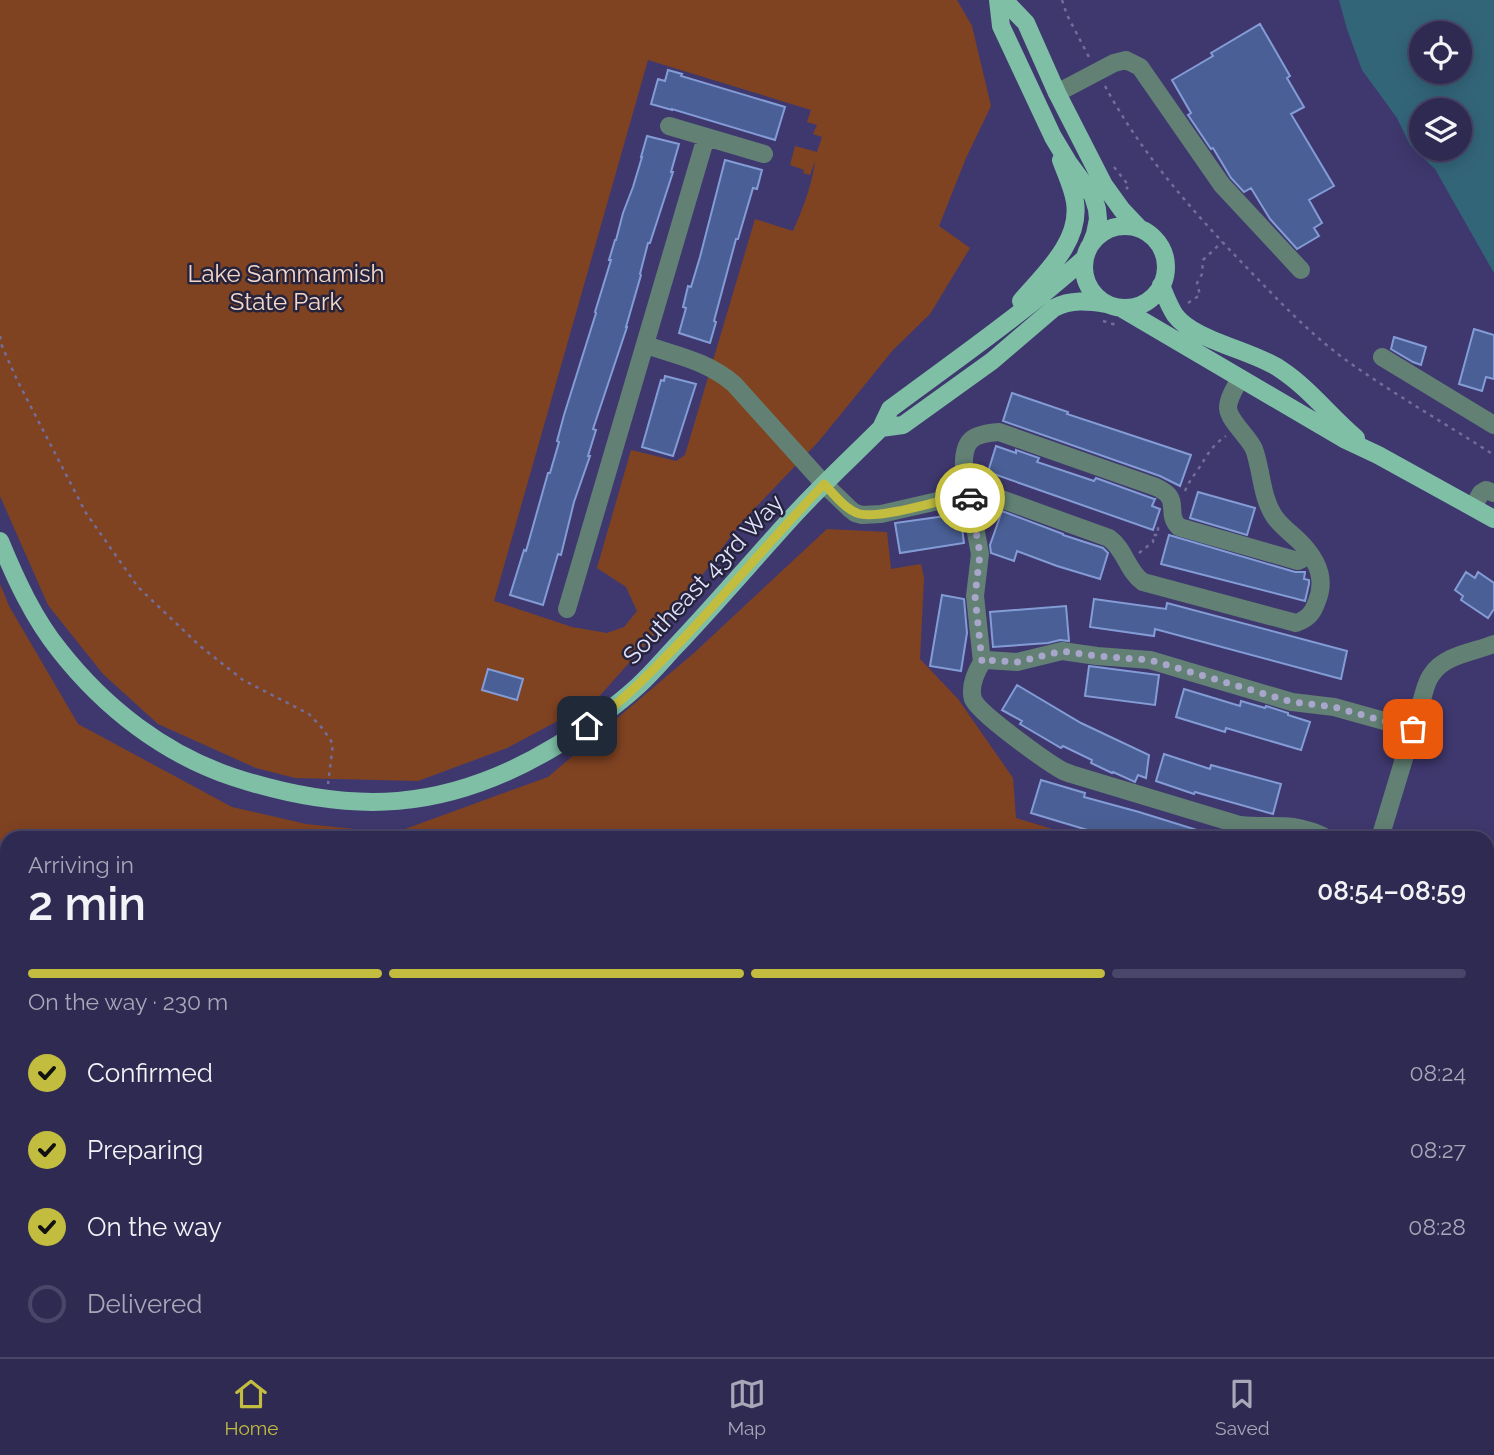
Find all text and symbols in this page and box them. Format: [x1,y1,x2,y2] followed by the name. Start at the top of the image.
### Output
[1409,21,1472,161] map controls
[1409,21,1472,84] button: locate
[1409,98,1472,161] button: layers
[187,259,385,316] park label: Lake Sammamish State Park
[935,463,1005,533] courier
[951,479,989,517] icon: car
[617,488,789,670] street label: Southeast 43rd Way
[557,696,617,756] pin
[1383,699,1443,759] pin
[568,707,606,745] icon: home
[1394,710,1432,748] icon: bag
[28,851,134,878] text: Arriving in
[1317,876,1466,906] text: 08:54–08:59
[28,877,146,931] text: 2 min
[28,988,228,1015] text: On the way · 230 m
[28,1054,66,1092] icon: check
[87,1058,213,1088] text: Confirmed
[1409,1059,1466,1086] text: 08:24
[28,1131,66,1169] icon: check
[87,1135,203,1165] text: Preparing
[1410,1136,1466,1163] text: 08:27
[28,1208,66,1246] icon: check
[87,1212,222,1242] text: On the way
[1408,1213,1466,1240] text: 08:28
[87,1289,202,1319] text: Delivered
[225,1375,278,1439] tab: Home
[727,1375,766,1439] tab: Map
[1215,1375,1269,1439] tab: Saved

